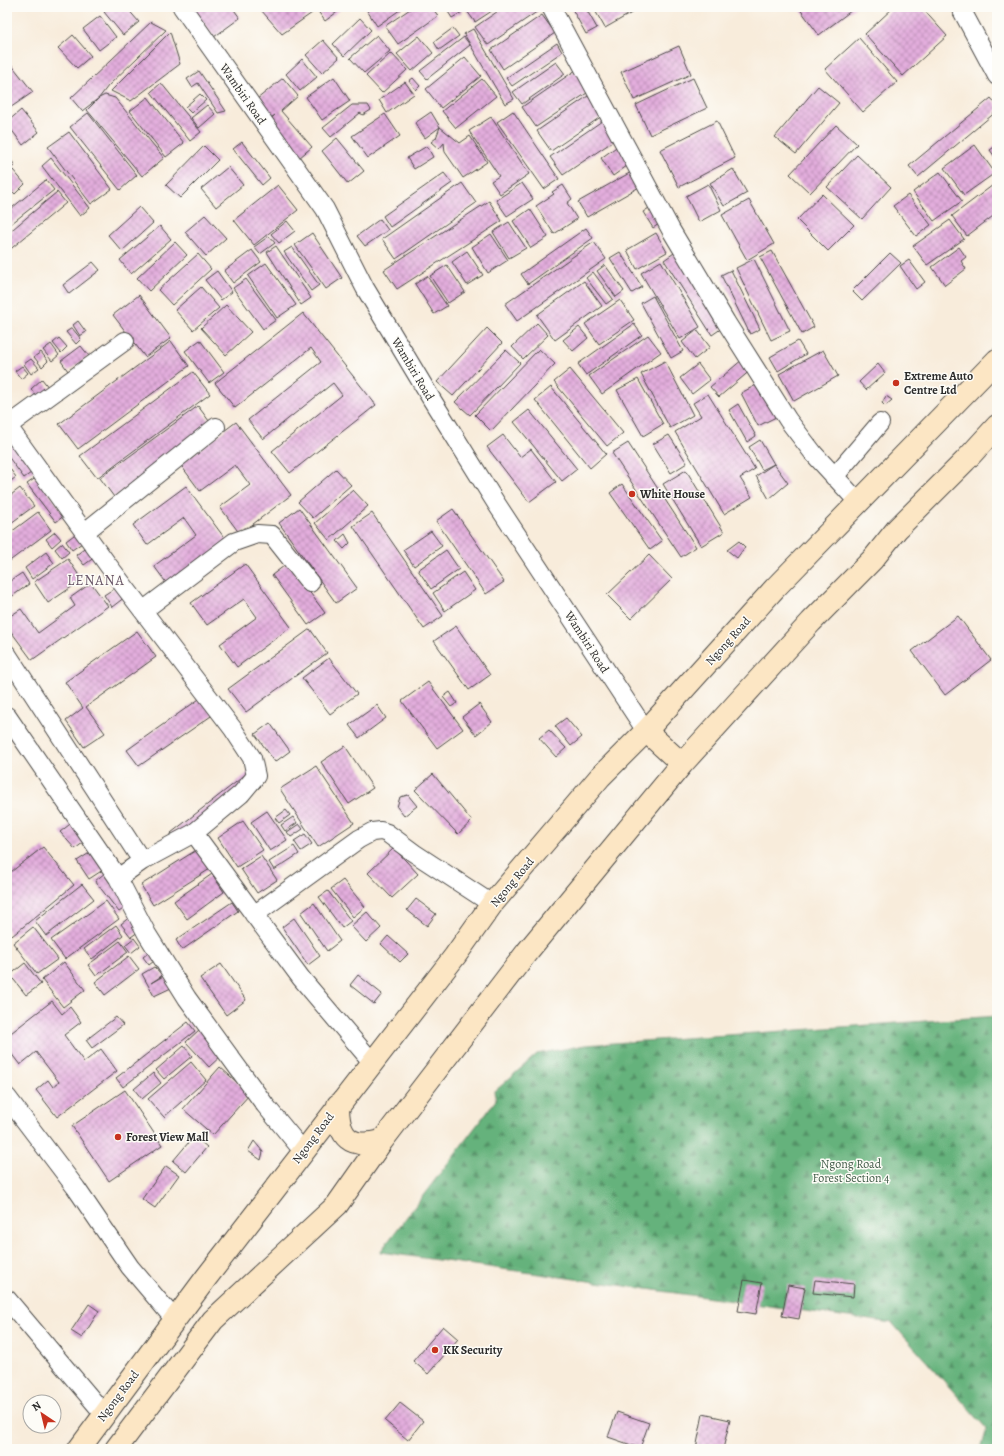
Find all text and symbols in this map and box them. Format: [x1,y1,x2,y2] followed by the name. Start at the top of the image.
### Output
[216,60,270,128] street label: Wambiri Road
[387,334,438,404] street label: Wambiri Road
[904,368,973,398] place label: Extreme Auto Centre Ltd
[891,378,901,388] marker: Extreme Auto Centre Ltd
[639,486,706,502] place label: White House
[627,489,637,499] marker: White House
[67,571,125,590] district label: LENANA
[561,607,613,676] street label: Wambiri Road
[702,613,754,669] street label: Ngong Road
[486,853,538,910] street label: Ngong Road
[288,1109,338,1167] street label: Ngong Road
[126,1129,209,1145] place label: Forest View Mall
[113,1132,123,1142] marker: Forest View Mall
[813,1156,890,1186] park label: Ngong Road Forest Section 4
[443,1342,503,1358] place label: KK Security
[430,1345,440,1355] marker: KK Security
[93,1367,143,1425] street label: Ngong Road
[22,1394,62,1434] north arrow
[29,1398,44,1415] text: N

